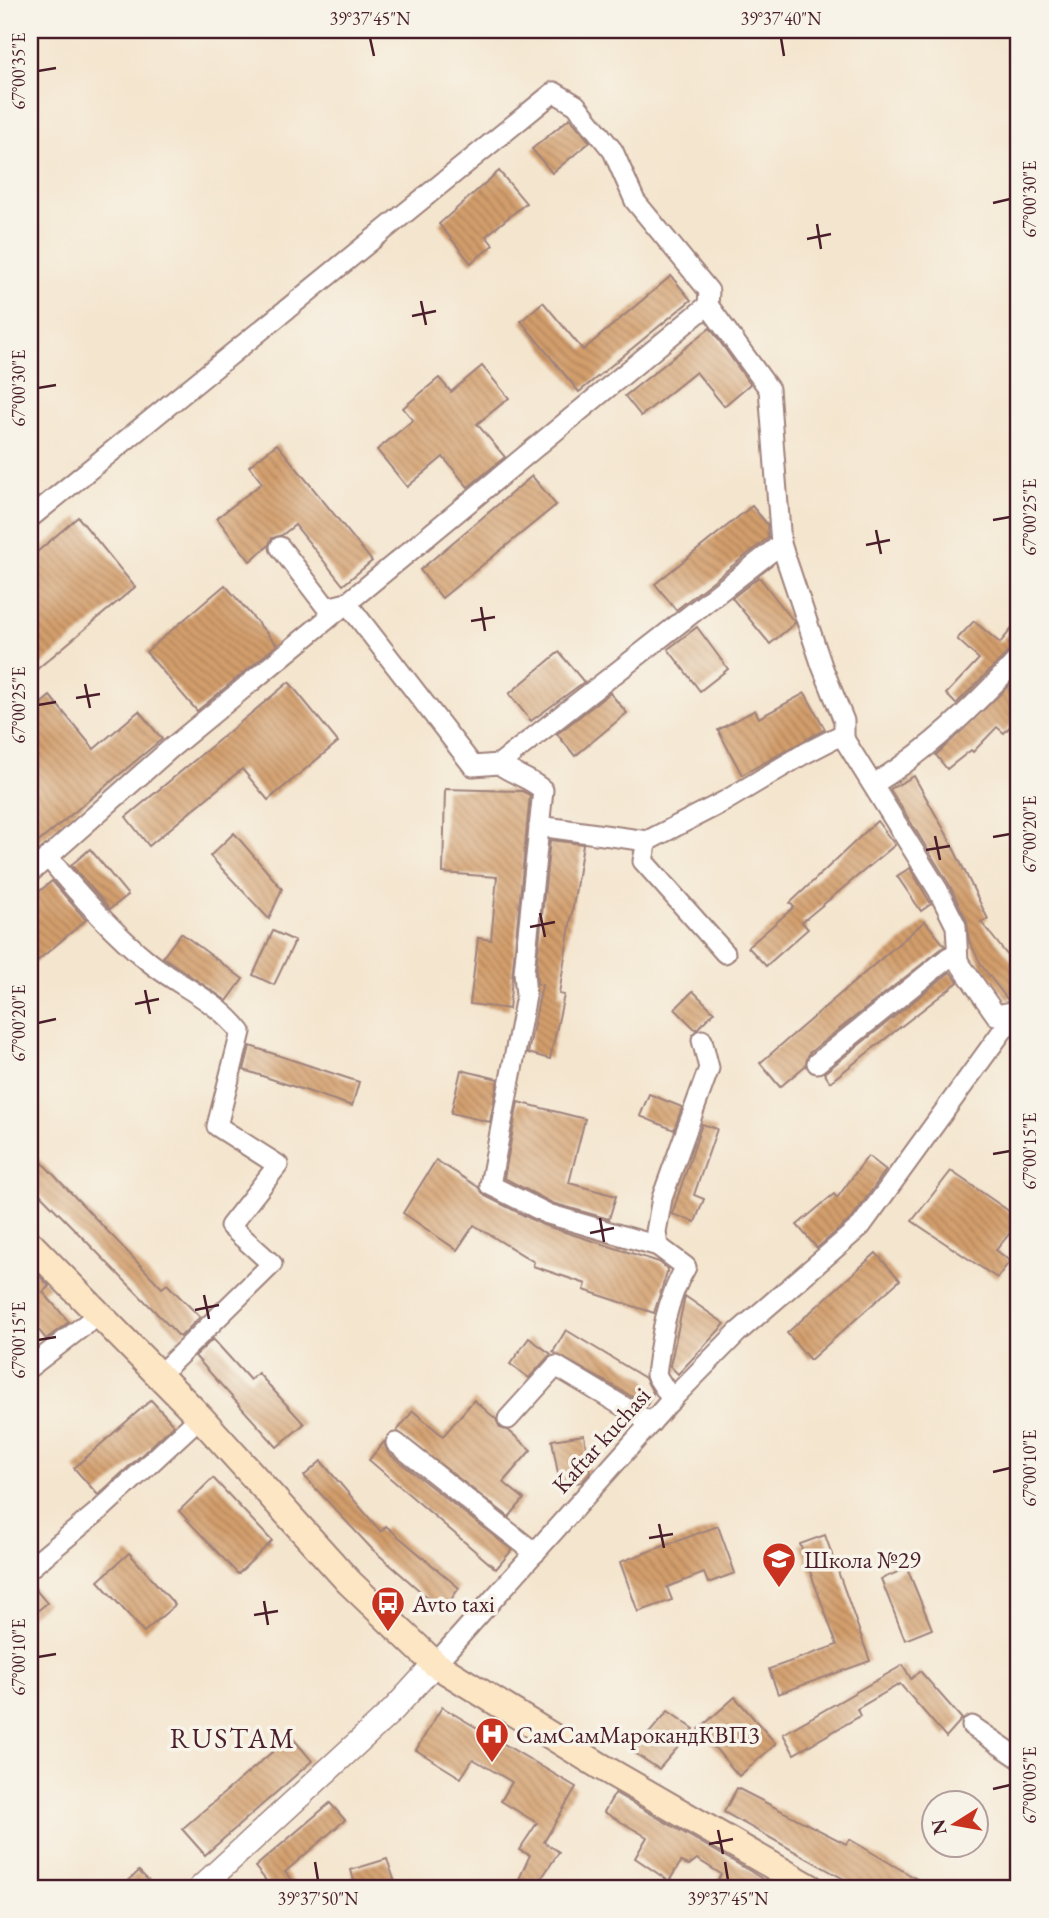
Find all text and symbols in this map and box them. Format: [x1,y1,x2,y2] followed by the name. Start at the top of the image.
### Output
[330,7,411,30] text: 39°37'45"N
[741,7,822,30] text: 39°37'40"N
[7,33,30,109] text: 67°00'35"E
[1018,161,1041,237] text: 67°00'30"E
[7,350,30,426] text: 67°00'30"E
[1018,479,1041,555] text: 67°00'25"E
[7,667,30,743] text: 67°00'25"E
[1018,796,1041,872] text: 67°00'20"E
[7,985,30,1061] text: 67°00'20"E
[1018,1113,1041,1189] text: 67°00'15"E
[7,1302,30,1378] text: 67°00'15"E
[545,1380,657,1500] street label: Kaftar kuchasi
[1018,1430,1041,1506] text: 67°00'10"E
[760,1540,798,1589] school or university icon: Школа №29
[804,1544,921,1575] place label: Школа №29
[369,1584,407,1633] bus stop icon: Avto taxi
[411,1588,495,1619] place label: Avto taxi
[7,1619,30,1695] text: 67°00'10"E
[473,1715,511,1764] hospital icon: СамСамМарокандКВП3
[516,1719,760,1750] place label: СамСамМарокандКВП3
[170,1720,296,1756] district label: RUSTAM
[1018,1747,1041,1823] text: 67°00'05"E
[920,1788,990,1858] north arrow
[925,1817,953,1837] text: N
[278,1887,359,1910] text: 39°37'50"N
[688,1887,769,1910] text: 39°37'45"N

